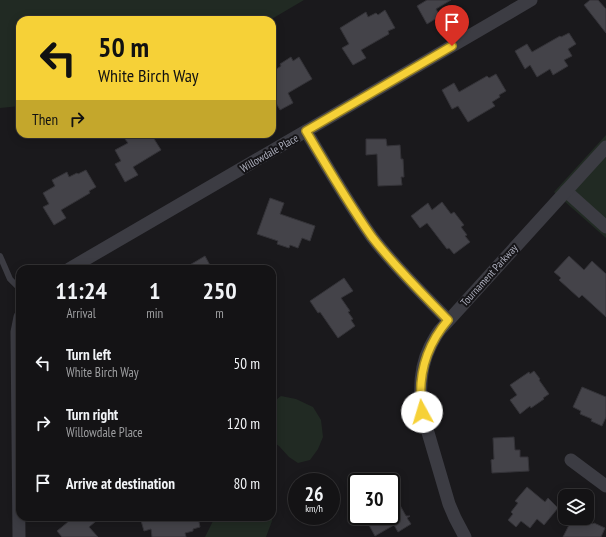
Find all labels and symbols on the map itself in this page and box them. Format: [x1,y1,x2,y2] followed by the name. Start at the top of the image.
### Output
[435,5,469,46] pin
[237,131,301,175] street label: Willowdale Place
[457,240,521,309] street label: Tournament Parkway
[401,391,443,433] position arrow
[348,473,400,525] speed limit sign: 30

